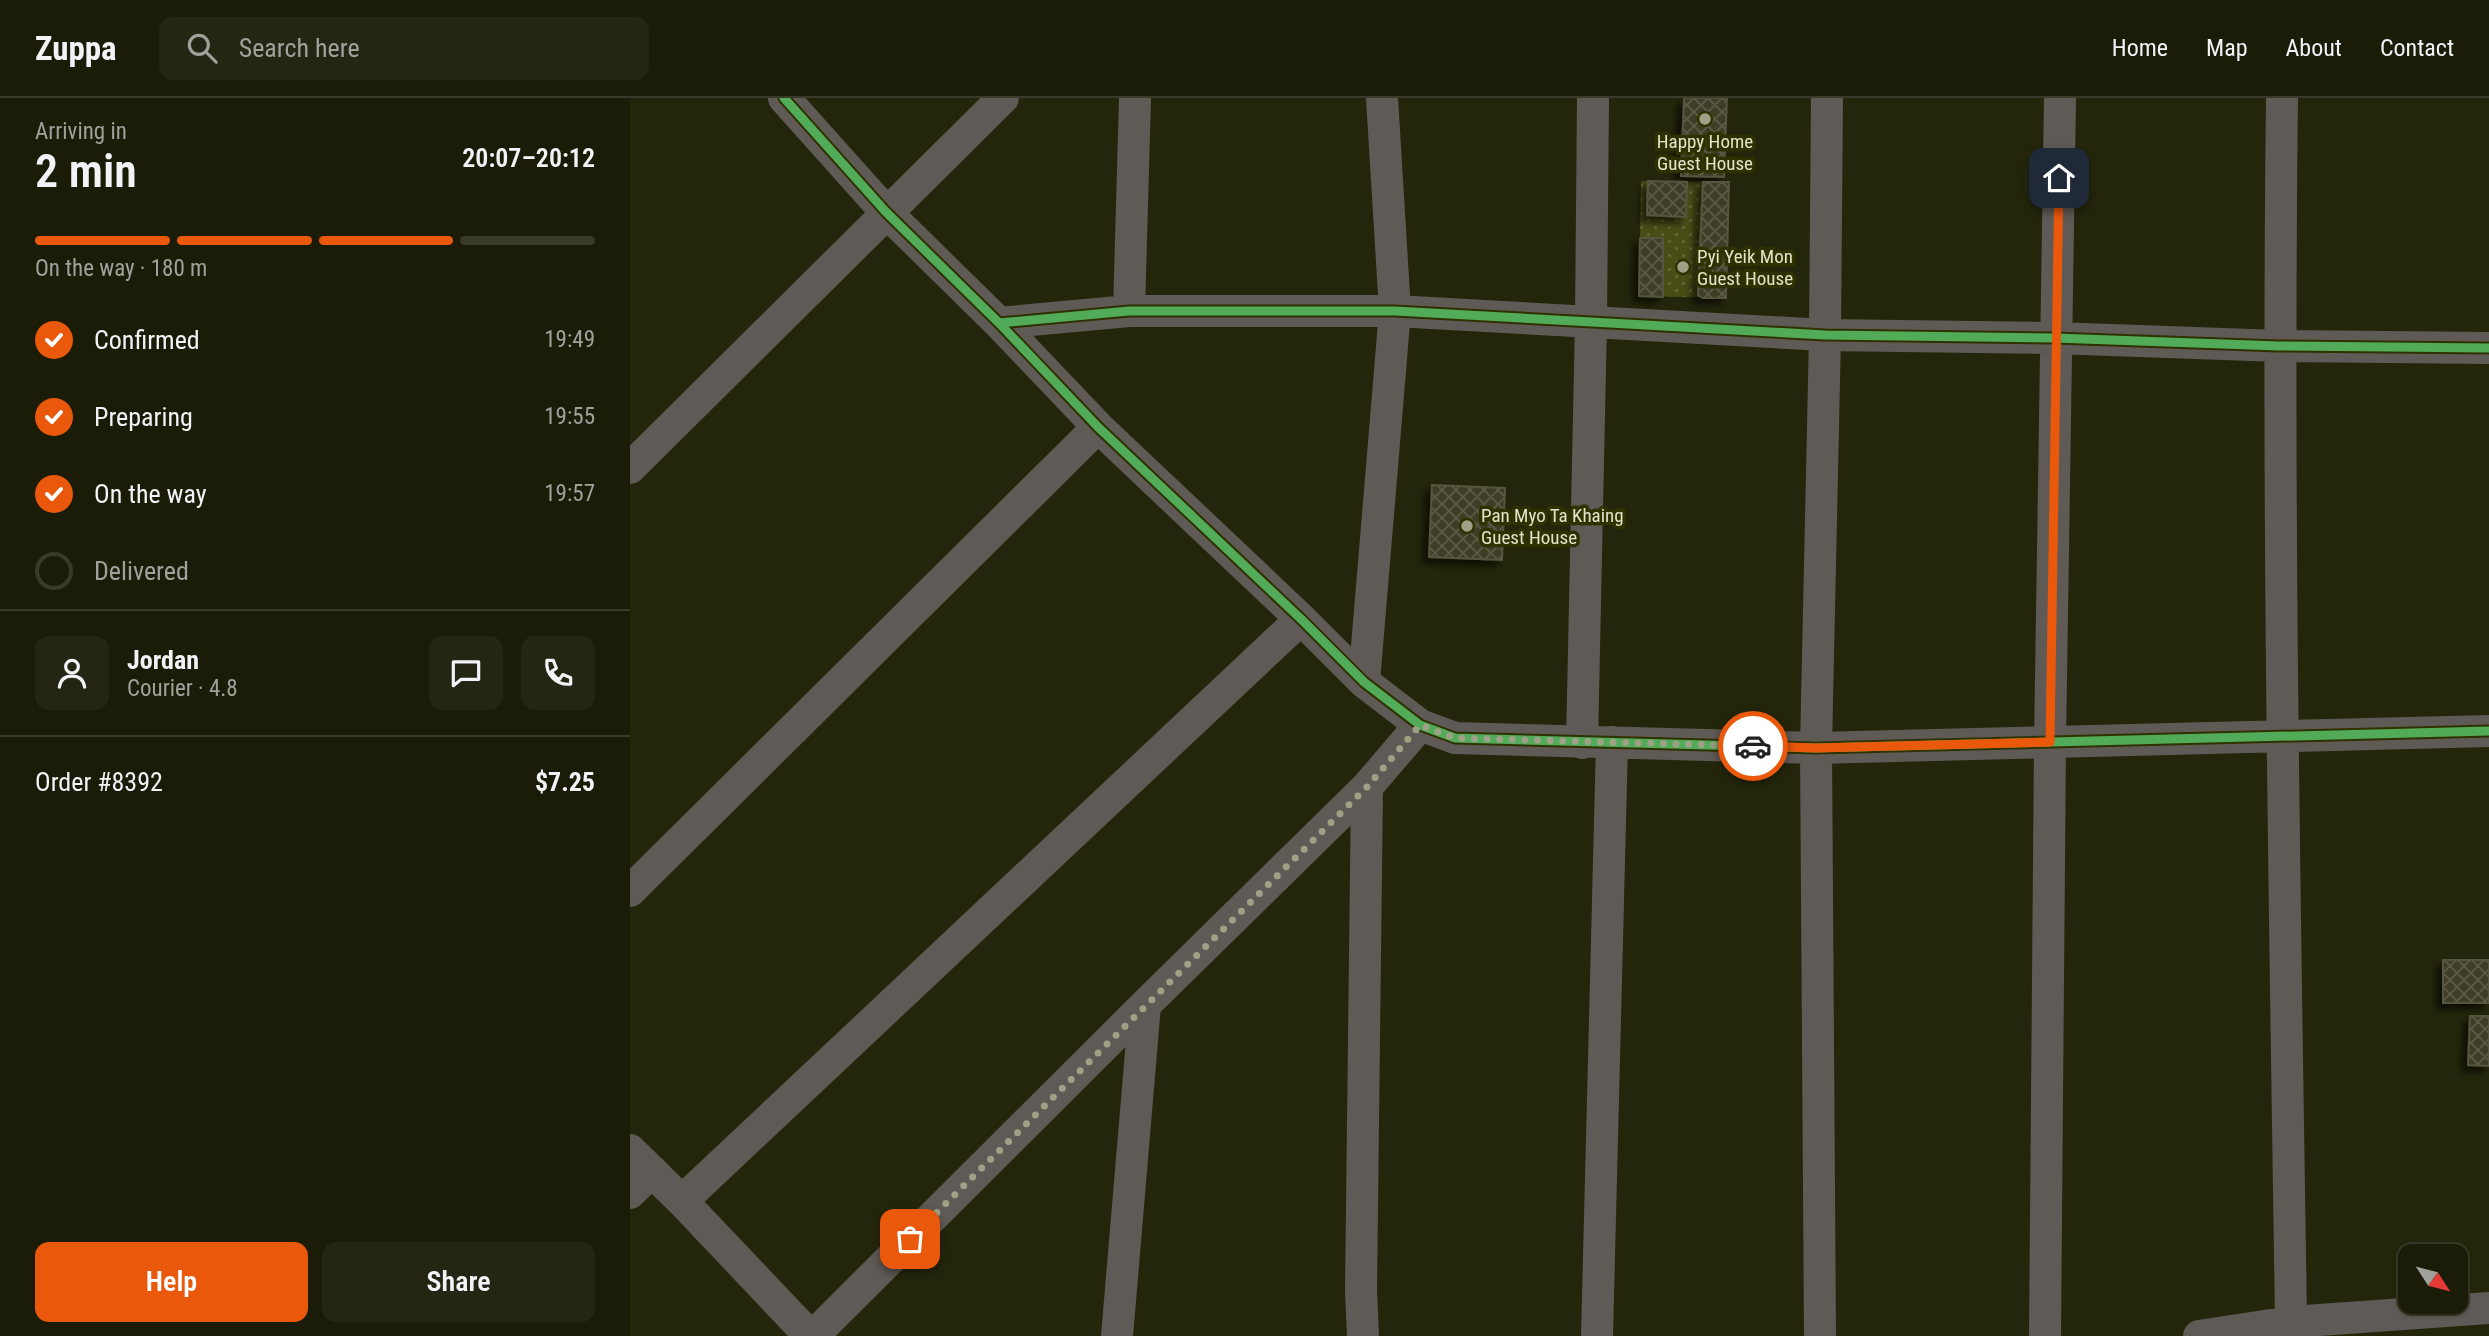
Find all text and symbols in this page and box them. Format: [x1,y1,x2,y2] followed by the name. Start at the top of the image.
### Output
[159,17,649,80] search box
[35,29,117,68] text: Zuppa
[183,29,221,67] icon: search
[239,33,360,63] text: Search here
[2112,34,2168,62] text: Home
[2206,34,2248,62] text: Map
[2286,34,2342,62] text: About
[2380,34,2454,62] text: Contact
[1697,111,1713,127] marker: Happy Home Guest House
[35,118,127,145] text: Arriving in
[1657,130,1753,175] place label: Happy Home Guest House
[462,143,595,173] text: 20:07–20:12
[35,144,137,198] text: 2 min
[2029,148,2089,208] pin
[2040,159,2078,197] icon: home
[1697,245,1793,290] place label: Pyi Yeik Mon Guest House
[35,255,207,282] text: On the way · 180 m
[1675,259,1691,275] marker: Pyi Yeik Mon Guest House
[35,321,73,359] icon: check
[94,325,200,355] text: Confirmed
[544,326,595,353] text: 19:49
[35,398,73,436] icon: check
[94,402,193,432] text: Preparing
[544,403,595,430] text: 19:55
[35,475,73,513] icon: check
[94,479,207,509] text: On the way
[544,480,595,507] text: 19:57
[1481,504,1624,549] place label: Pan Myo Ta Khaing Guest House
[1459,518,1475,534] marker: Pan Myo Ta Khaing Guest House
[94,556,189,586] text: Delivered
[35,636,109,710] button: person
[429,636,503,710] button: chat
[521,636,595,710] button: phone
[127,645,199,675] text: Jordan
[127,675,238,702] text: Courier · 4.8
[1718,711,1788,781] courier
[1734,727,1772,765] icon: car
[35,767,163,797] text: Order #8392
[535,767,595,797] text: $7.25
[880,1209,940,1269] pin
[891,1220,929,1258] icon: bag
[35,1242,308,1322] button: Help
[322,1242,595,1322] button: Share
[2398,1244,2468,1314] north arrow
[2398,1244,2468,1314] map controls

